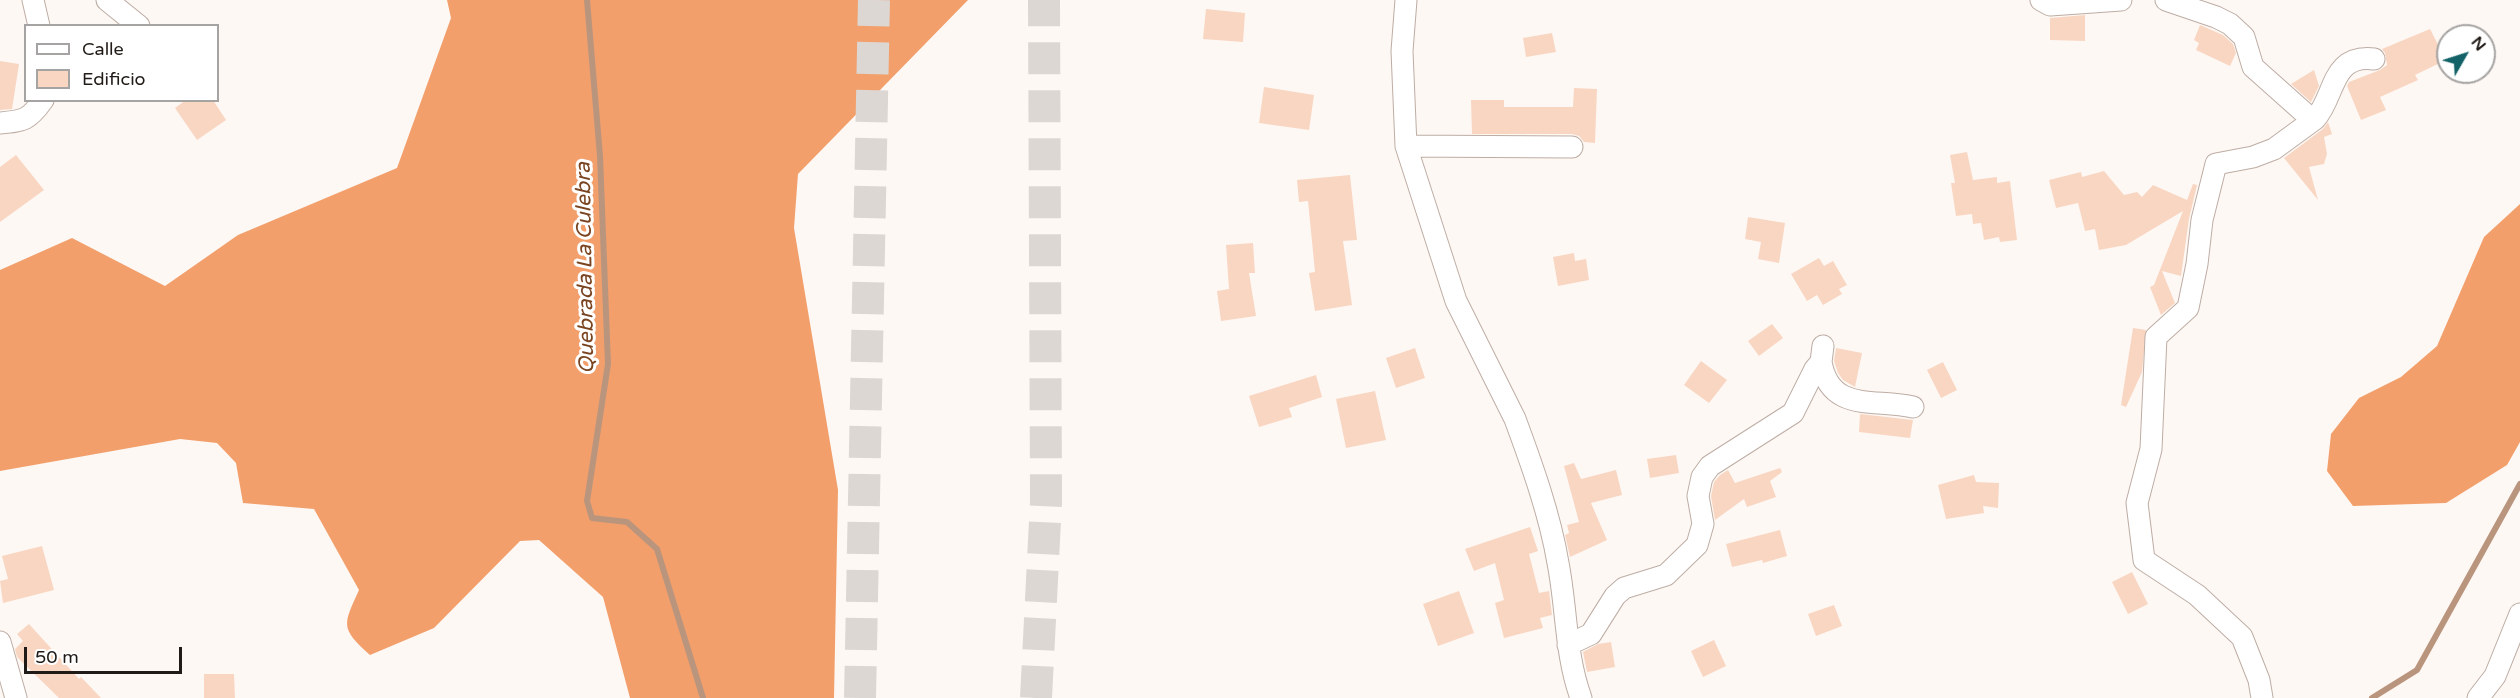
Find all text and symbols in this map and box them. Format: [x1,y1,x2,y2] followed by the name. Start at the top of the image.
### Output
[24,24,219,102] legend
[2436,24,2496,84] north arrow
[2467,33,2490,55] text: N
[82,38,124,60] text: Calle
[82,68,146,90] text: Edificio
[572,162,600,374] water label: Quebrada La Culebra
[27,635,184,673] scale bar
[35,646,79,668] text: 50 m

